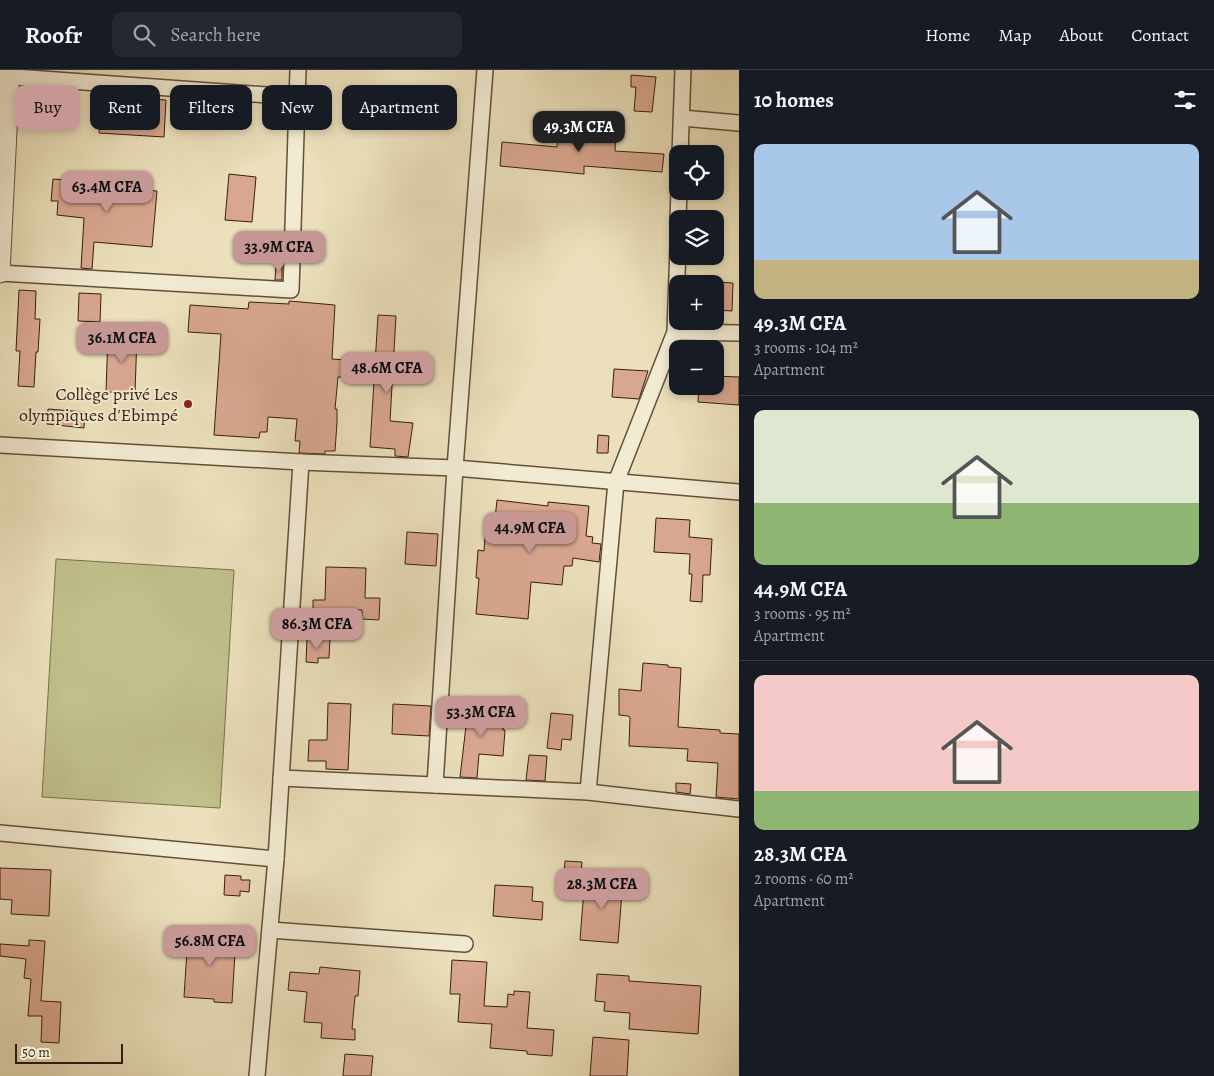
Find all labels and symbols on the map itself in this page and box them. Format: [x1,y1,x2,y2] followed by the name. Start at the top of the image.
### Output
[522,111,636,153] pin: 49.3M CFA
[50,170,164,213] pin: 63.4M CFA
[222,230,336,273] pin: 33.9M CFA
[65,322,179,364] pin: 36.1M CFA
[330,352,444,394] pin: 48.6M CFA
[19,382,178,427] place label: Collège privé Les olympiques d'Ebimpé
[182,398,194,410] marker: Collège privé Les olympiques d'Ebimpé
[473,512,587,554] pin: 44.9M CFA
[260,608,374,650] pin: 86.3M CFA
[424,696,538,738] pin: 53.3M CFA
[545,868,659,910] pin: 28.3M CFA
[153,924,267,967] pin: 56.8M CFA
[15,1041,122,1064] scale bar

